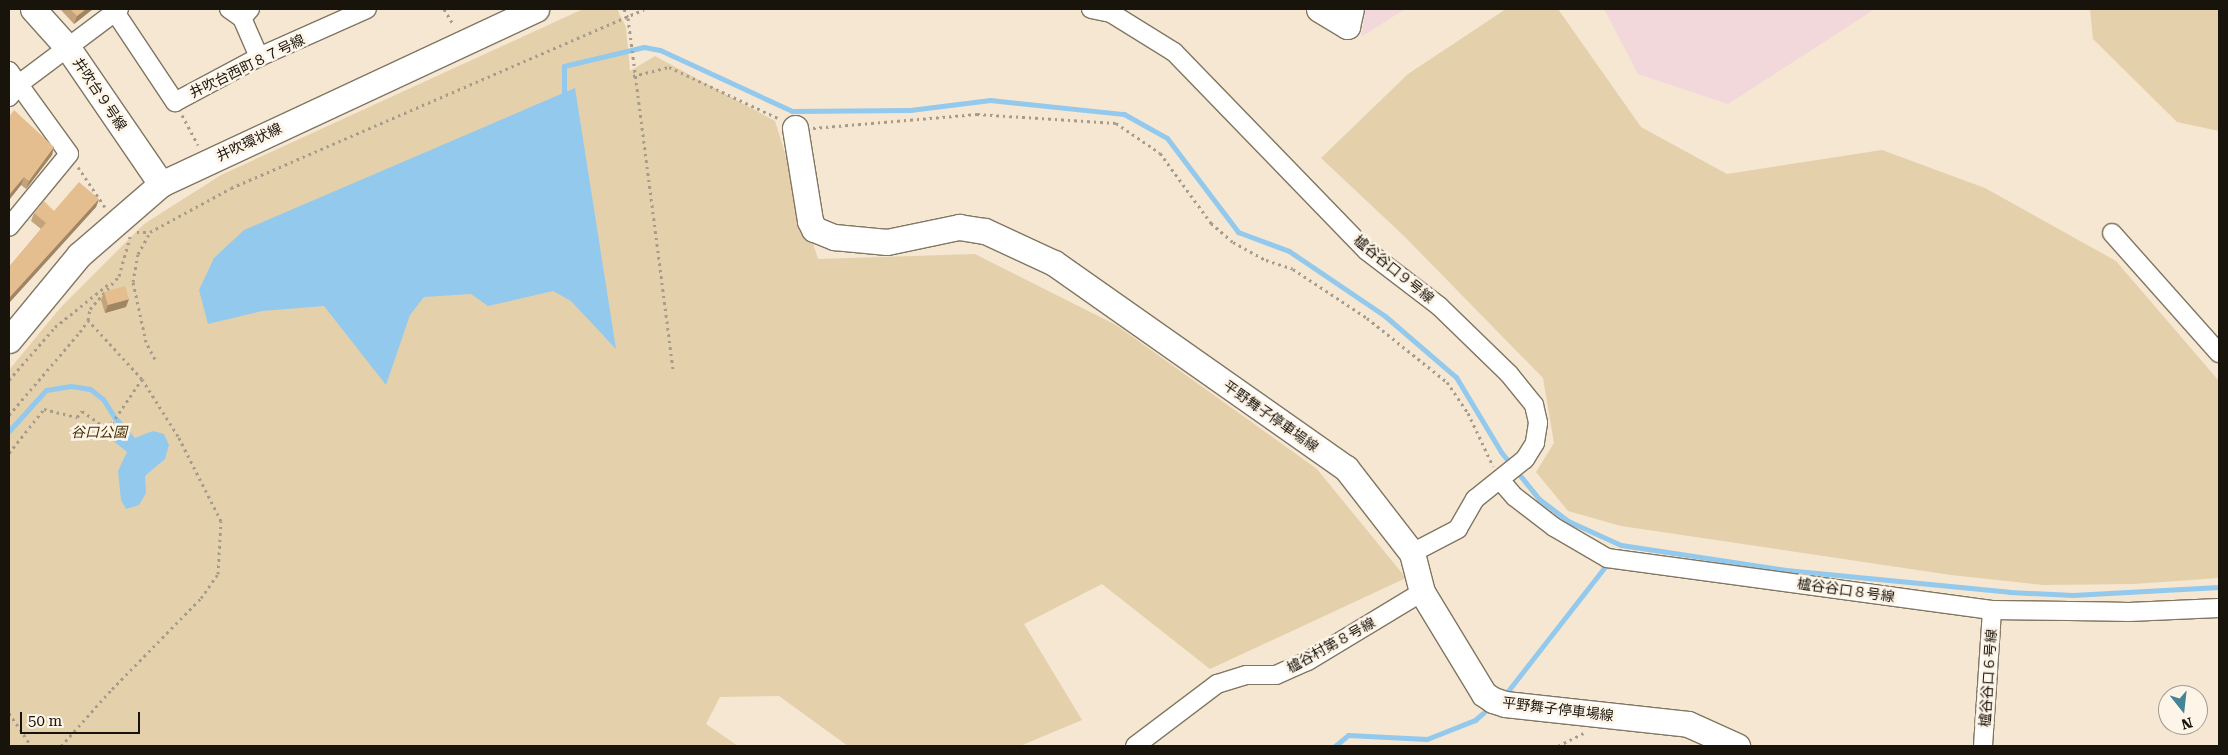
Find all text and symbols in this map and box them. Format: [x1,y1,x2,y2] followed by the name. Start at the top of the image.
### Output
[187,31,307,101] street label: 井吹台西町８７号線
[70,54,130,134] street label: 井吹台９号線
[214,120,284,164] street label: 井吹環状線
[1351,232,1437,306] street label: 櫨谷谷口９号線
[1220,377,1322,455] street label: 平野舞子停車場線
[71,424,127,440] park label: 谷口公園
[1796,575,1896,605] street label: 櫨谷谷口８号線
[1284,614,1378,676] street label: 櫨谷村第８号線
[1976,629,2000,727] street label: 櫨谷谷口６号線
[2158,685,2208,735] north arrow
[1501,694,1615,724] street label: 平野舞子停車場線
[22,702,142,734] scale bar
[28,712,62,730] text: 50 m
[2179,714,2194,733] text: N

